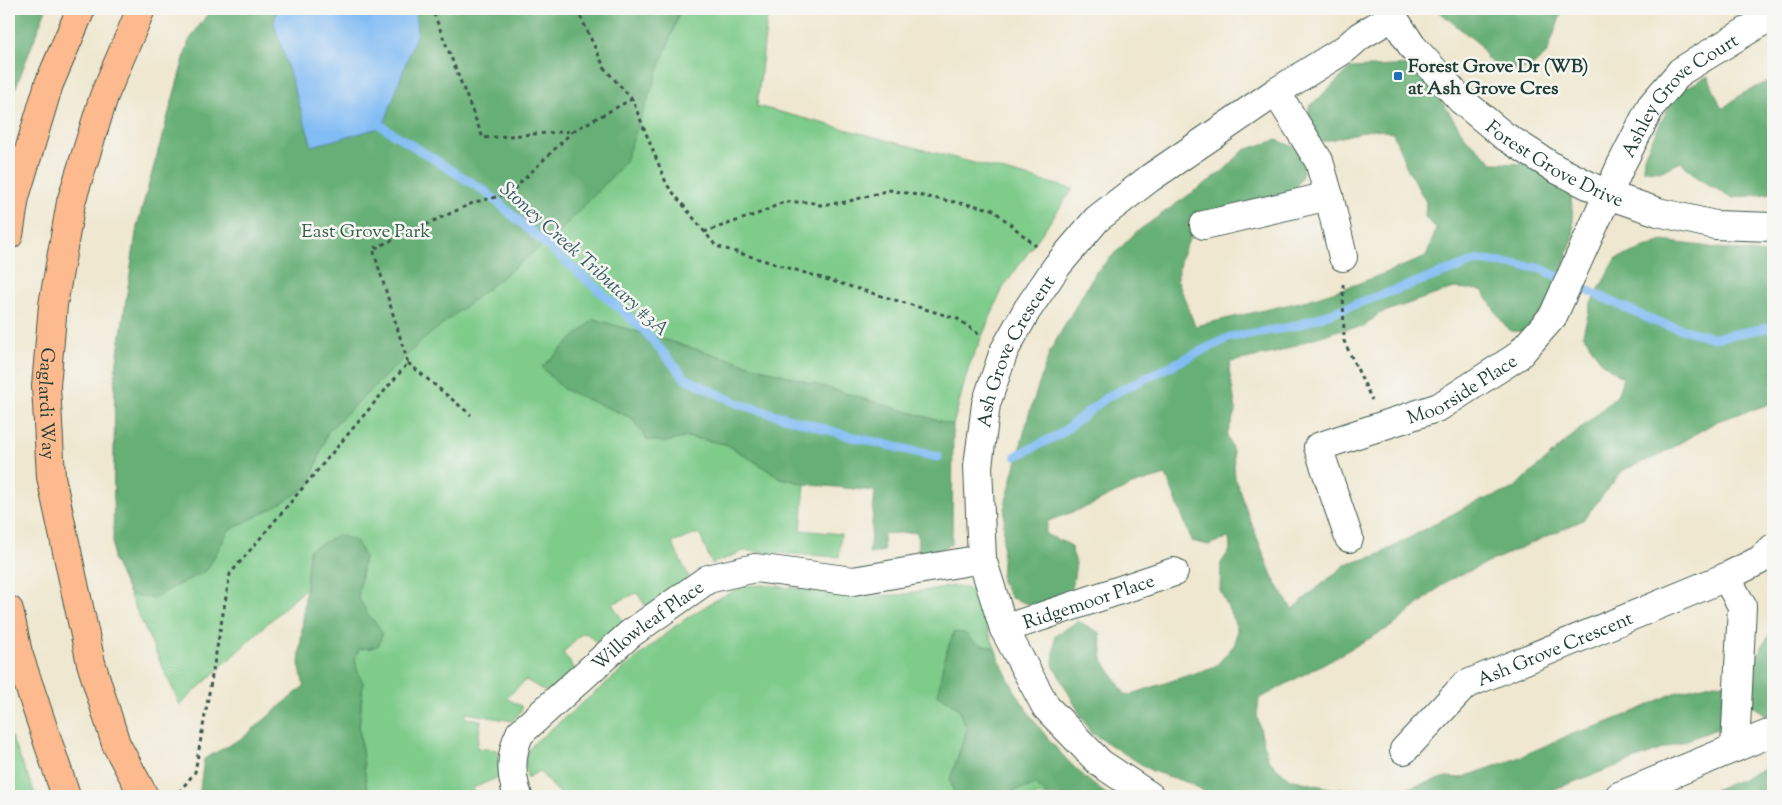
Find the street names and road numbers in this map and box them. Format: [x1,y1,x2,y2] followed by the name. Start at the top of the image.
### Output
[1616,28,1745,163] street label: Ashley Grove Court
[1479,115,1627,215] street label: Forest Grove Drive
[972,270,1063,429] street label: Ash Grove Crescent
[30,346,61,461] street label: Gaglardi Way
[1404,349,1524,433] street label: Moorside Place
[1020,568,1159,638] street label: Ridgemoor Place
[587,575,710,678] street label: Willowleaf Place
[1473,606,1638,695] street label: Ash Grove Crescent

